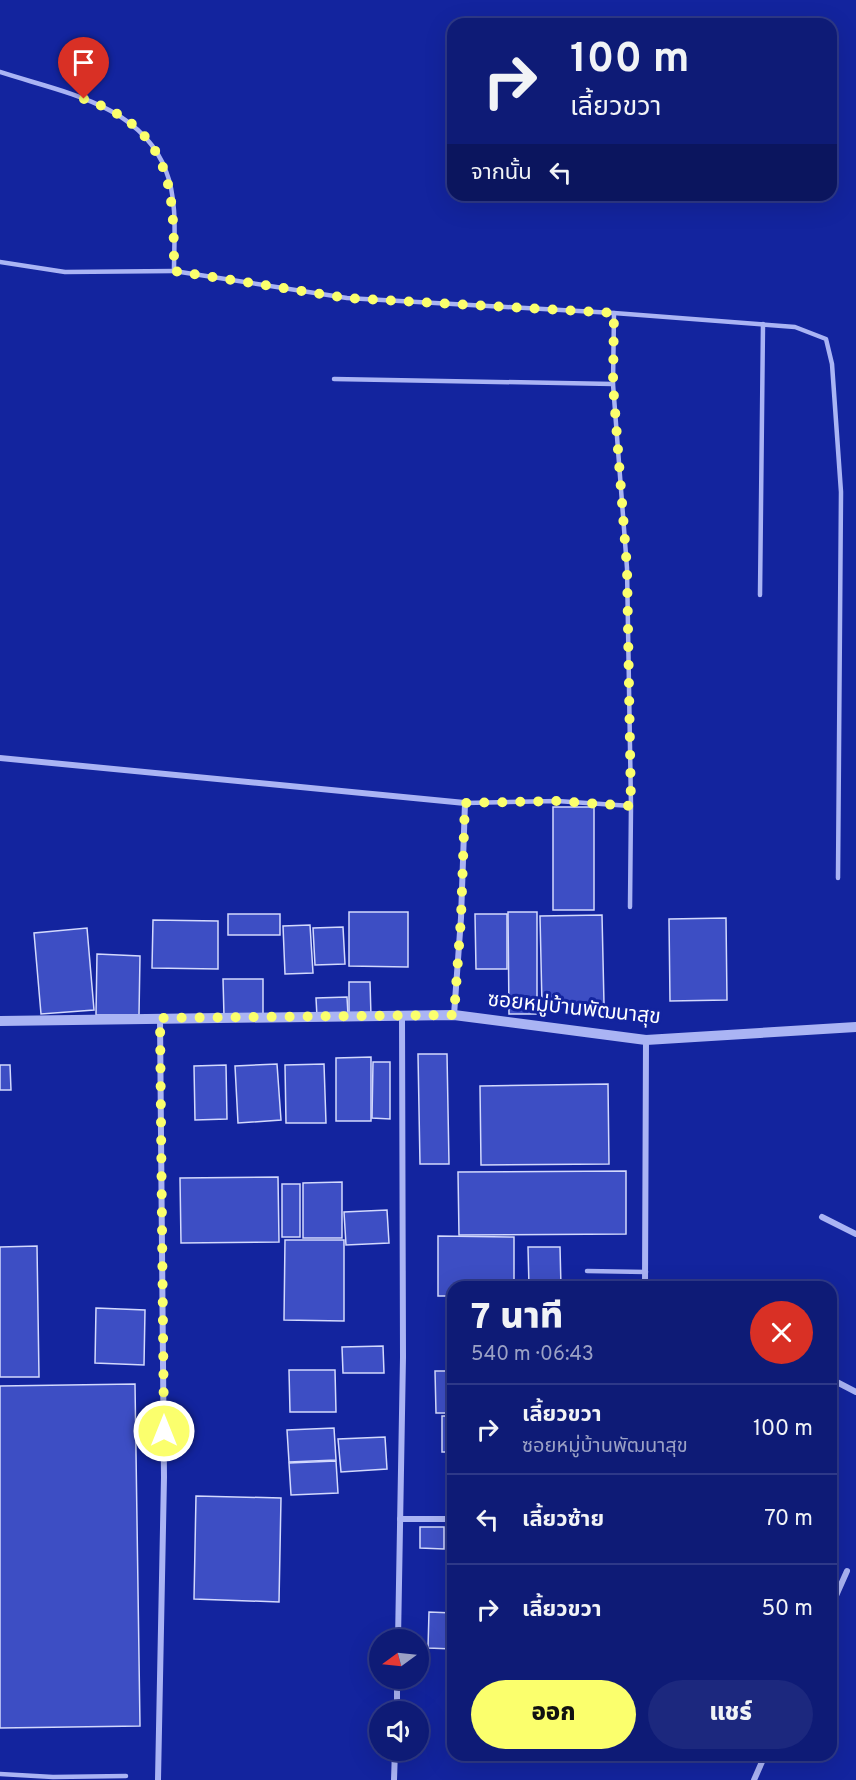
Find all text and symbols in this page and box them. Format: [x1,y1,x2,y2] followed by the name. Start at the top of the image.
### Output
[570,34,689,87] text: 100 m
[58,37,109,99] pin
[471,42,549,120] icon: right
[67,46,100,79] icon: arrive
[570,91,661,125] text: เลี้ยวขวา
[544,156,577,189] icon: left
[471,160,532,187] text: จากนั้น
[486,986,662,1032] street label: ซอยหมู่บ้านพัฒนาสุข
[471,1296,563,1342] text: 7 นาที
[750,1301,813,1364] button: close
[471,1342,594,1368] text: 540 m · 06:43
[132,1399,196,1463] position arrow
[522,1402,602,1429] text: เลี้ยวขวา
[471,1413,504,1446] icon: right
[753,1416,813,1443] text: 100 m
[522,1434,688,1460] text: ซอยหมู่บ้านพัฒนาสุข
[471,1503,504,1536] icon: left
[764,1506,813,1533] text: 70 m
[522,1507,604,1534] text: เลี้ยวซ้าย
[471,1593,504,1626] icon: right
[761,1596,813,1623] text: 50 m
[522,1597,602,1624] text: เลี้ยวขวา
[369,1629,429,1689] north arrow
[369,1629,429,1761] map controls
[471,1680,636,1749] button: ออก
[648,1680,813,1749] button: แชร์
[369,1701,429,1761] button: sound

